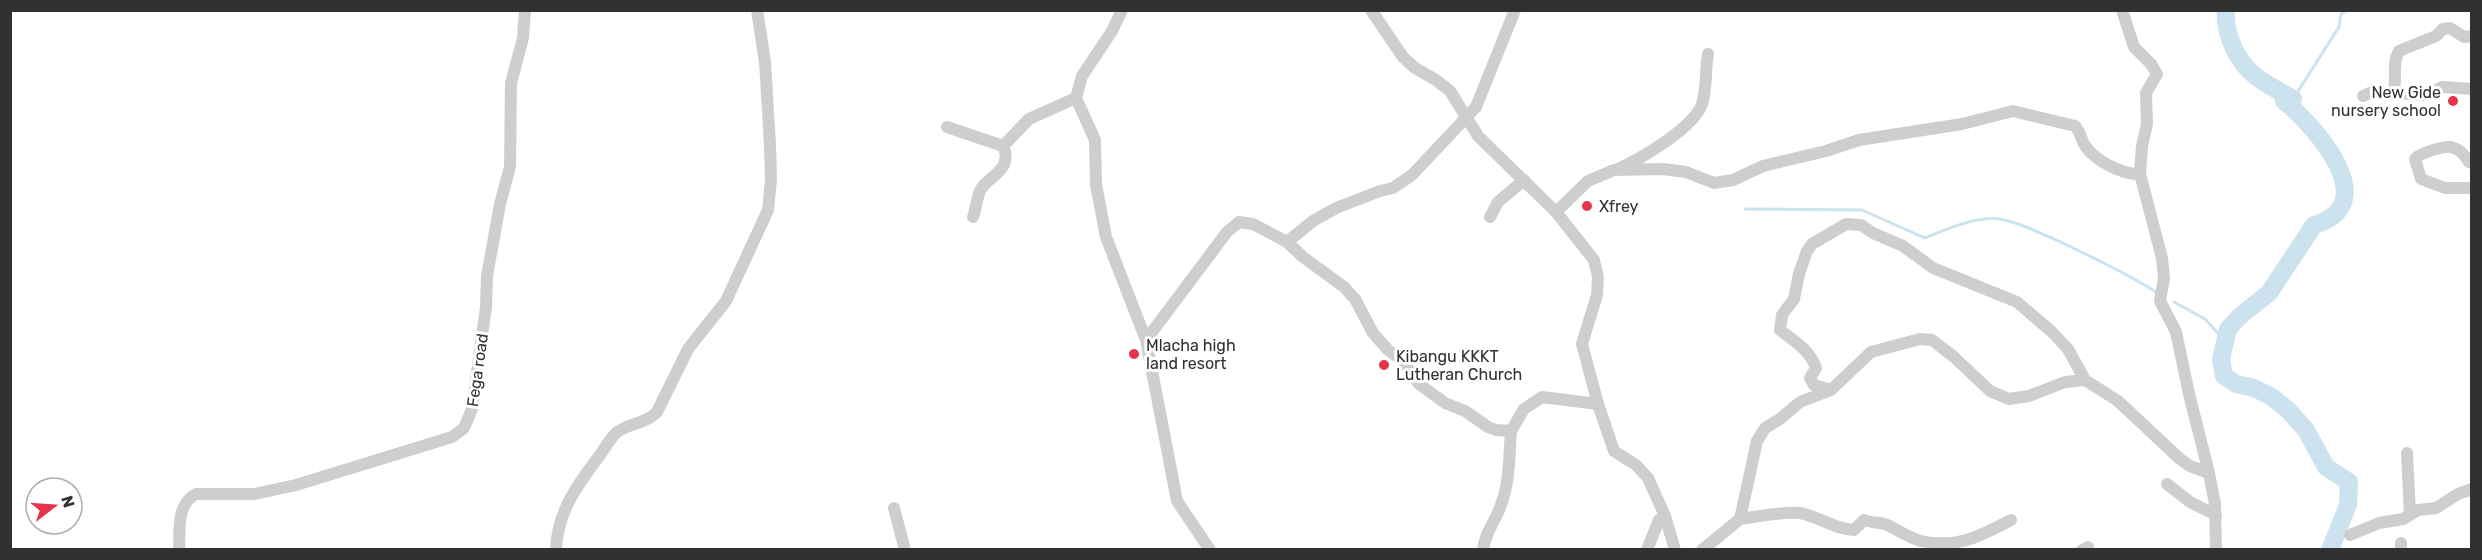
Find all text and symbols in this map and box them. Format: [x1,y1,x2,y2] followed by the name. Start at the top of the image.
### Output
[2331,83,2441,120] place label: New Gide nursery school
[2446,94,2460,108] marker: New Gide nursery school
[1599,197,1639,216] place label: Xfrey
[1580,199,1594,213] marker: Xfrey
[463,332,492,408] street label: Fega road
[1146,336,1236,373] place label: Mlacha high land resort
[1127,347,1141,361] marker: Mlacha high land resort
[1396,347,1522,384] place label: Kibangu KKKT Lutheran Church
[1377,358,1391,372] marker: Kibangu KKKT Lutheran Church
[24,476,84,536] north arrow
[57,493,79,510] text: N

